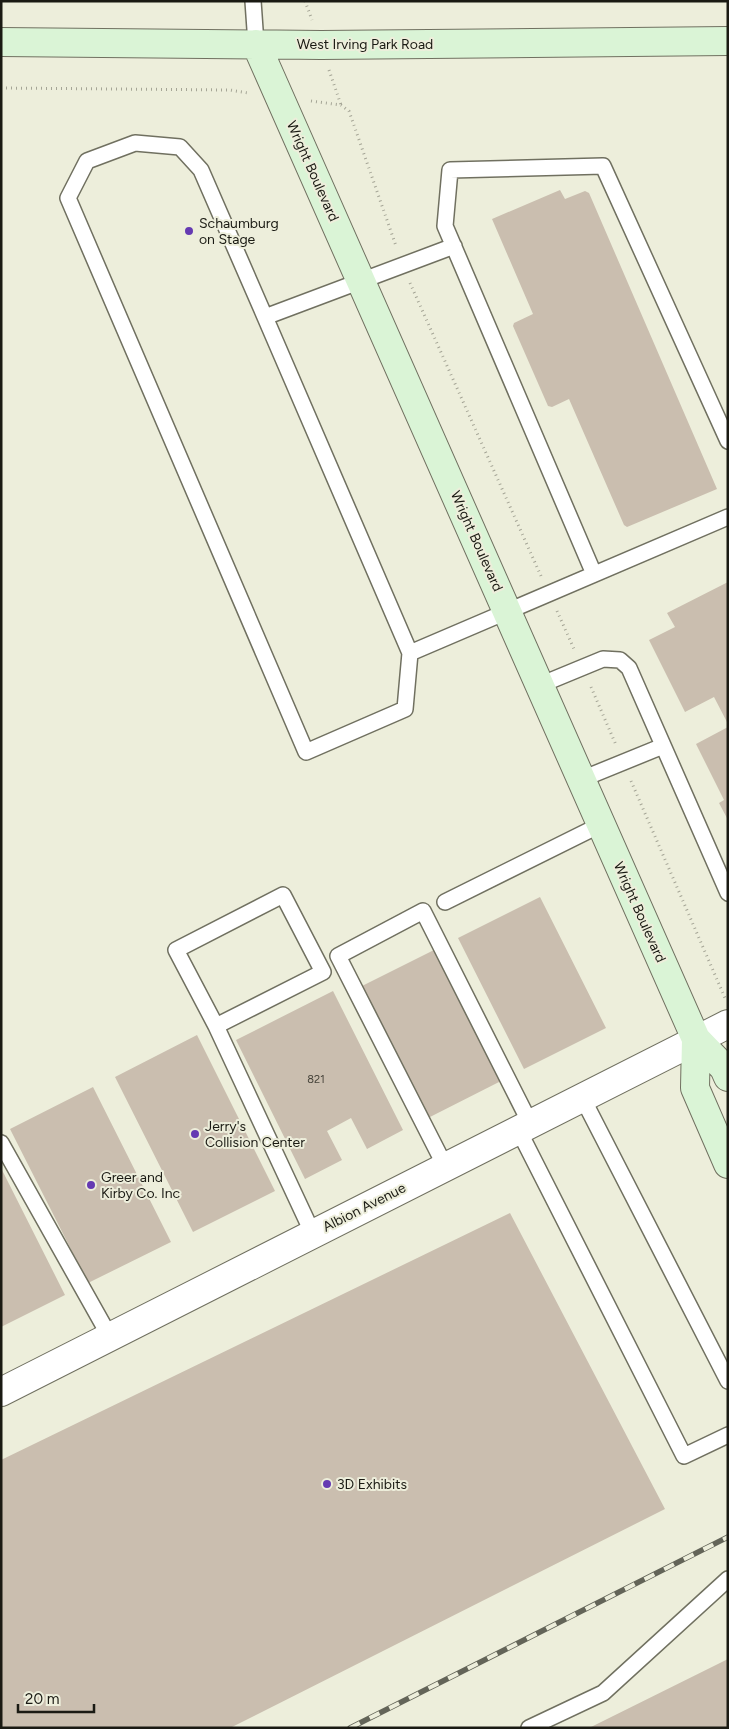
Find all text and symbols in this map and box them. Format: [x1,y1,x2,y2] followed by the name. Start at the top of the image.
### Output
[297,36,433,53] street label: West Irving Park Road
[283,118,342,224] street label: Wright Boulevard
[199,215,279,248] place label: Schaumburg on Stage
[183,225,195,237] marker: Schaumburg on Stage
[447,488,506,594] street label: Wright Boulevard
[610,859,669,965] street label: Wright Boulevard
[307,1073,325,1086] house number: 821
[205,1118,305,1151] place label: Jerry's Collision Center
[189,1128,201,1140] marker: Jerry's Collision Center
[101,1169,181,1202] place label: Greer and Kirby Co. Inc
[85,1179,97,1191] marker: Greer and Kirby Co. Inc
[320,1179,409,1236] street label: Albion Avenue
[337,1476,407,1493] place label: 3D Exhibits
[321,1478,333,1490] marker: 3D Exhibits
[18,1682,94,1714] scale bar
[25,1690,59,1708] text: 20 m

